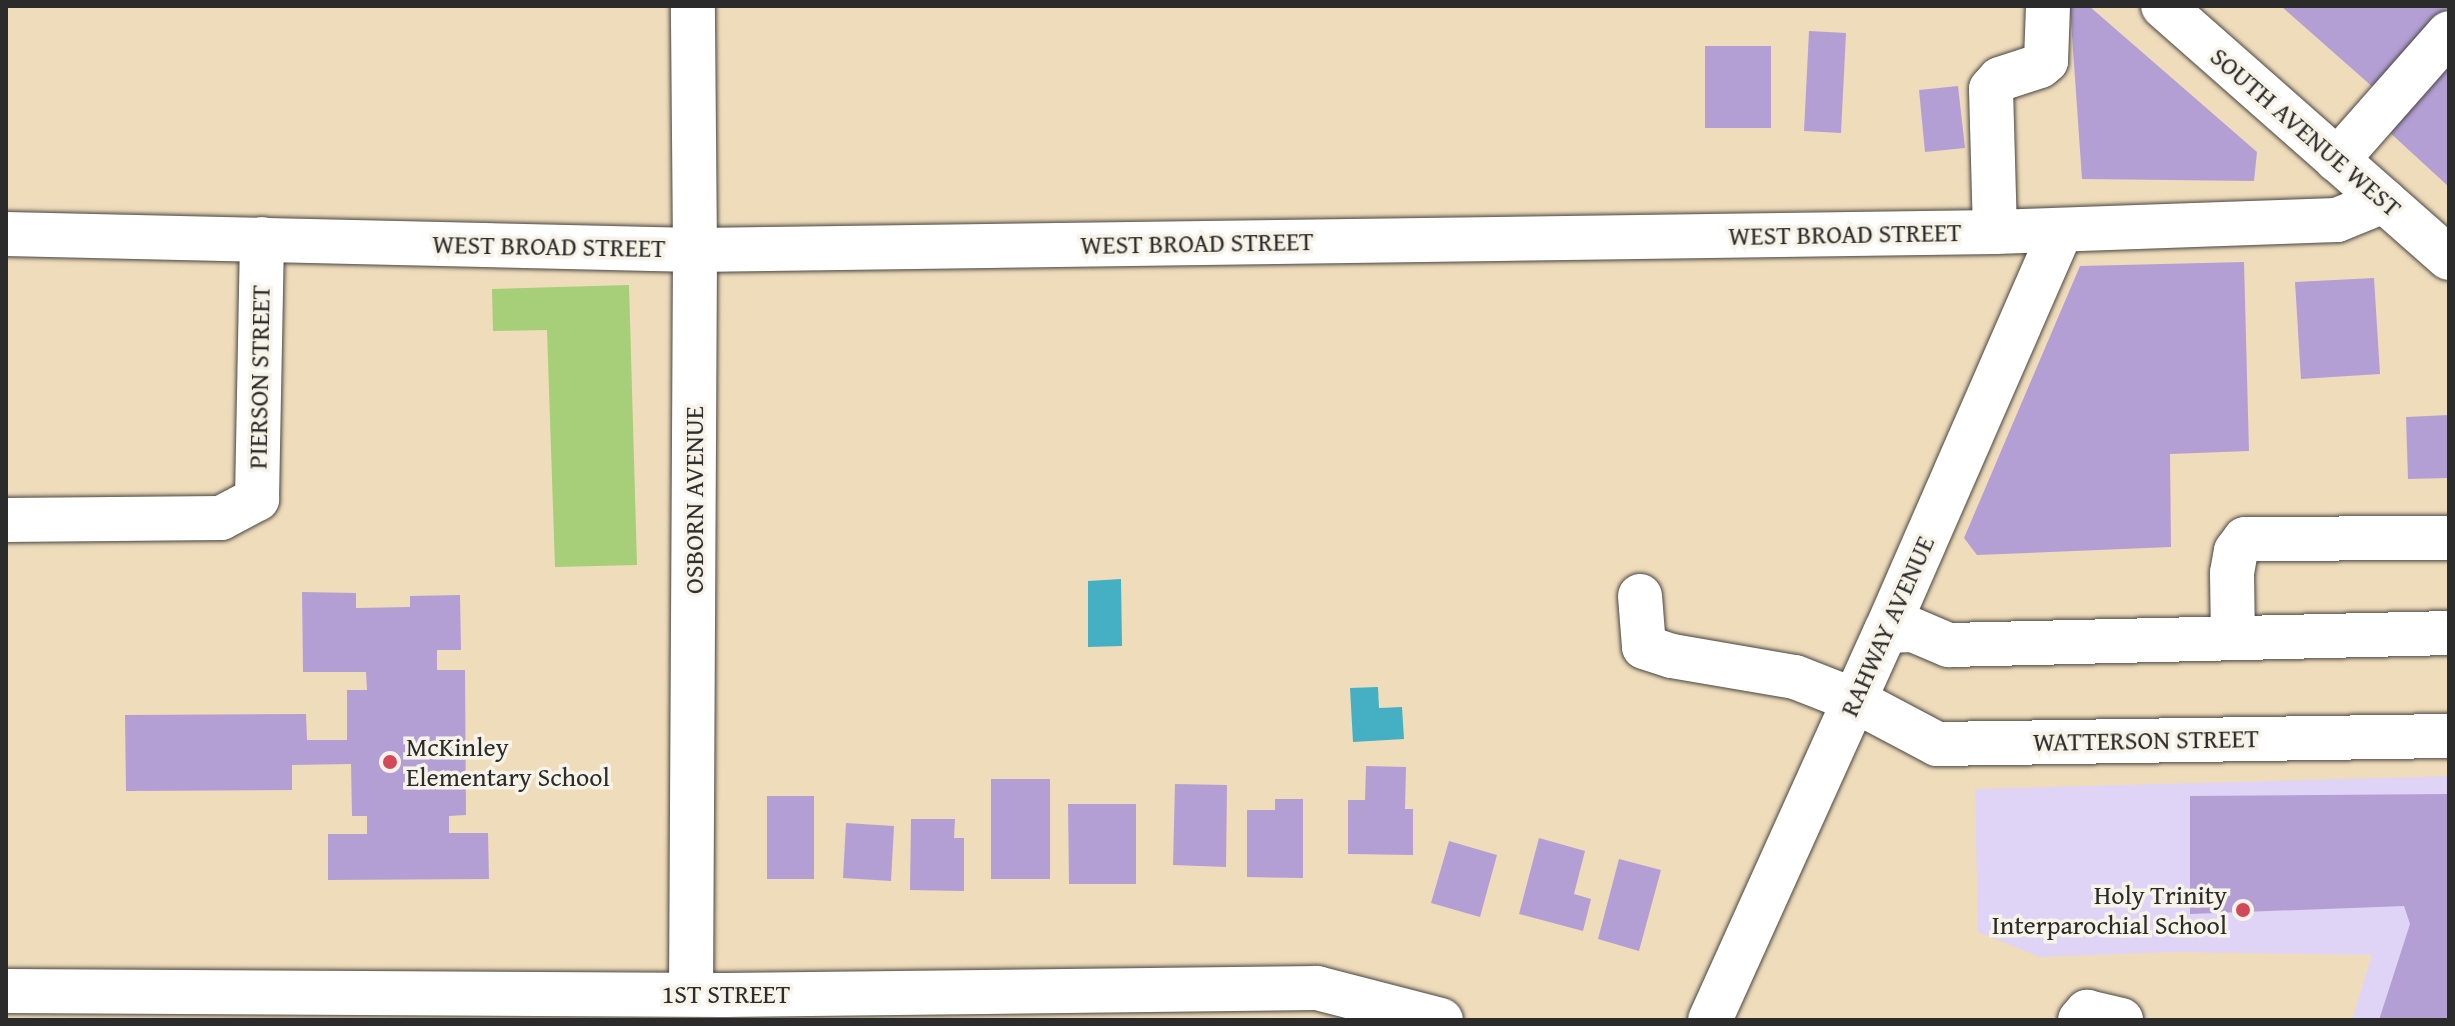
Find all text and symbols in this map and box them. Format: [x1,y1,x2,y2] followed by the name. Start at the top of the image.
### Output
[2204,41,2408,223] street label: SOUTH AVENUE WEST
[1728,216,1962,252] street label: WEST BROAD STREET
[1080,225,1314,261] street label: WEST BROAD STREET
[432,228,666,264] street label: WEST BROAD STREET
[242,285,276,469] street label: PIERSON STREET
[678,406,710,594] street label: OSBORN AVENUE
[1833,531,1941,721] street label: RAHWAY AVENUE
[2033,722,2259,758] street label: WATTERSON STREET
[406,731,610,792] place label: McKinley Elementary School
[381,753,399,771] marker: McKinley Elementary School
[1992,879,2227,940] place label: Holy Trinity Interparochial School
[2234,901,2252,919] marker: Holy Trinity Interparochial School
[662,978,790,1010] street label: 1ST STREET

